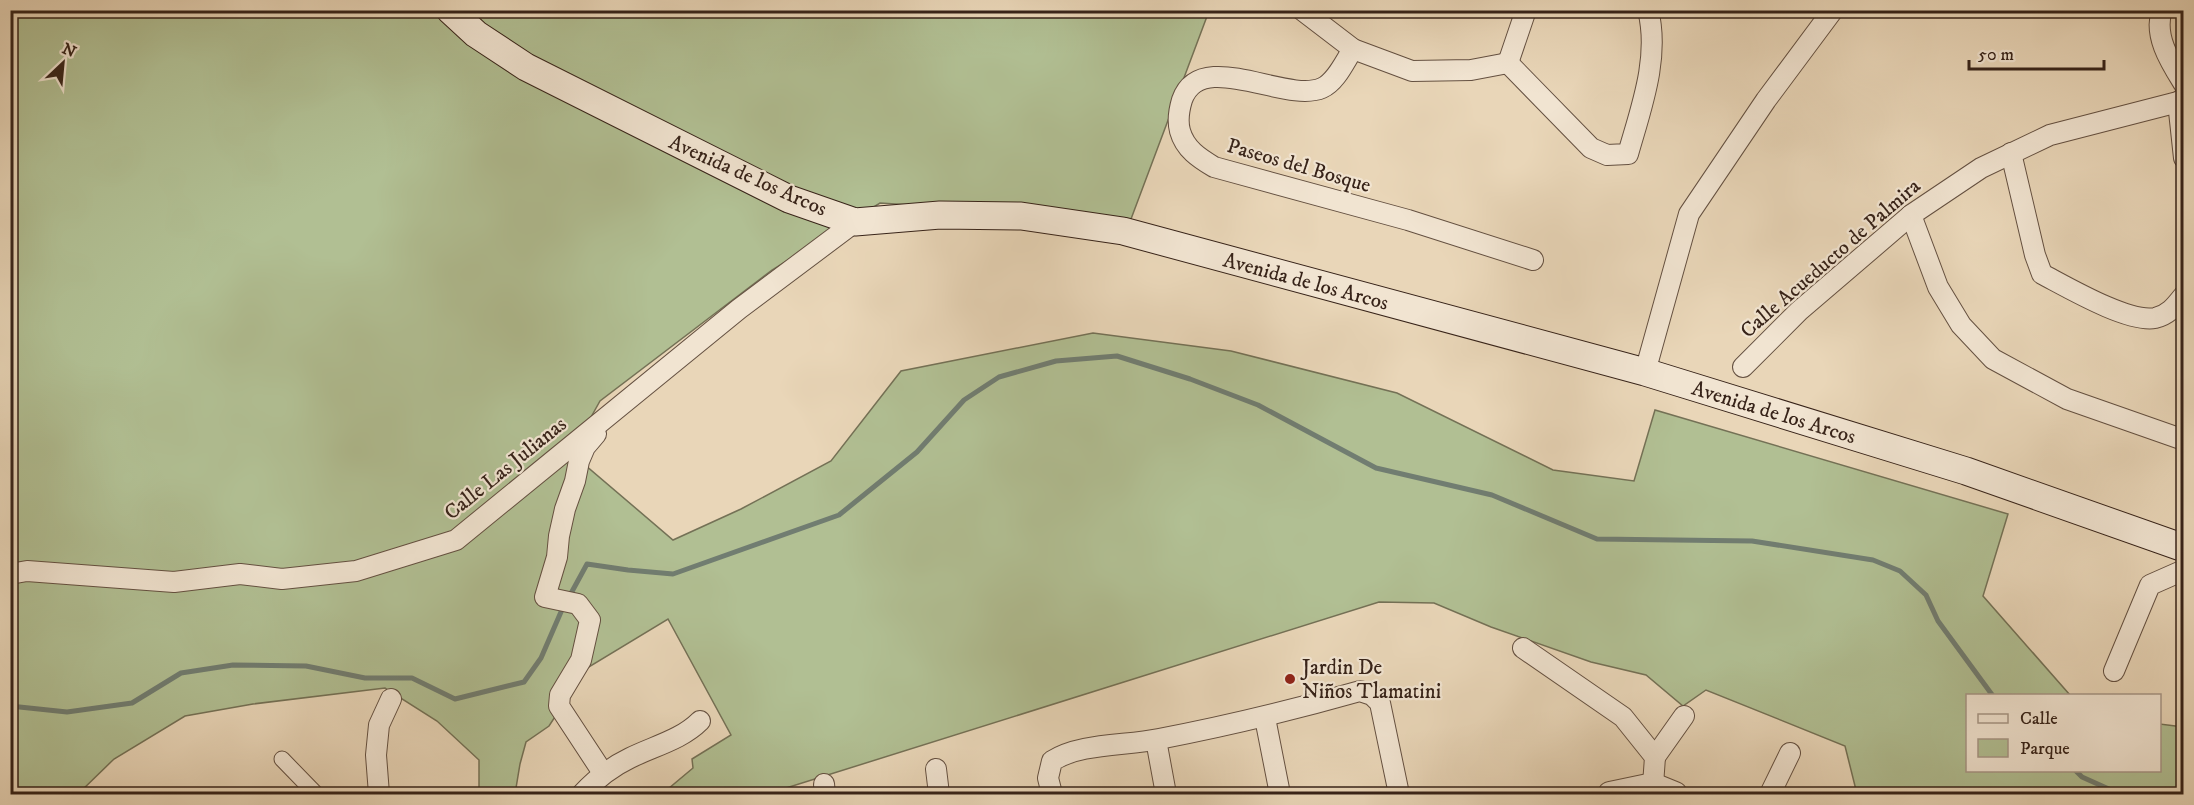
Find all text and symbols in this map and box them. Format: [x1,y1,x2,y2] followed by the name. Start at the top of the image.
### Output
[33,33,93,93] north arrow
[1969,33,2104,71] scale bar
[59,39,79,62] text: N
[1978,44,2014,66] text: 50 m
[665,129,831,222] street label: Avenida de los Arcos
[1224,133,1374,199] street label: Paseos del Bosque
[1735,173,1926,344] street label: Calle Acueducto de Palmira
[1220,247,1391,317] street label: Avenida de los Arcos
[1689,376,1859,450] street label: Avenida de los Arcos
[439,412,572,526] street label: Calle Las Julianas
[1300,655,1441,705] place label: Jardin De Niños Tlamatini
[1283,672,1297,686] marker: Jardin De Niños Tlamatini
[1966,694,2161,772] legend
[2020,708,2058,730] text: Calle
[2020,738,2070,760] text: Parque

